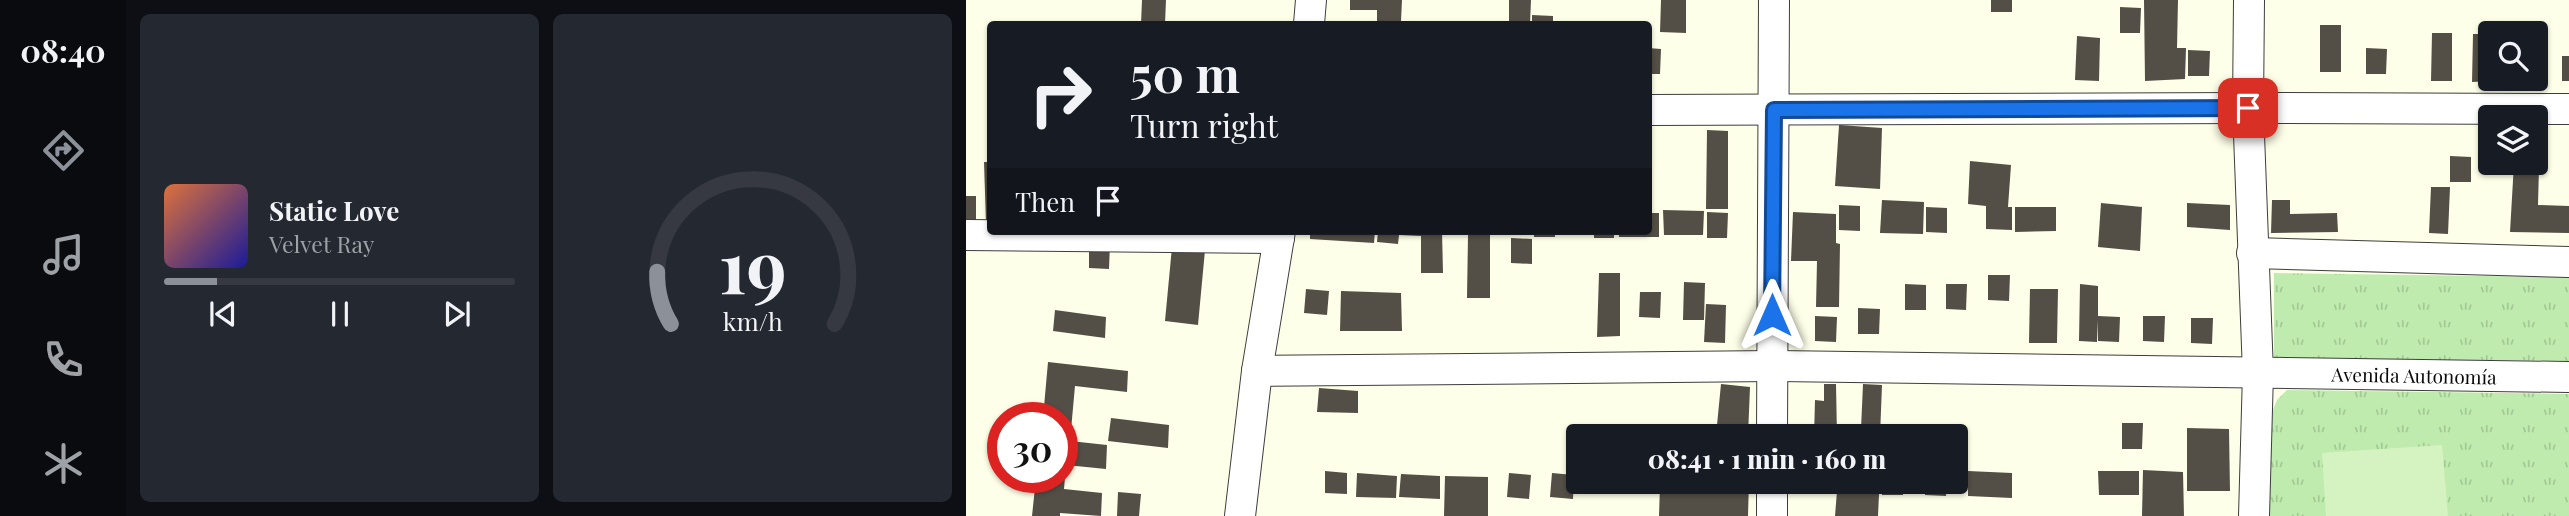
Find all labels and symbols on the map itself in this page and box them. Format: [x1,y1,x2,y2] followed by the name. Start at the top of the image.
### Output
[2218,78,2278,138] pin
[1735,278,1809,352] position arrow
[2330,361,2497,389] street label: Avenida Autonomía
[987,402,1078,493] speed limit sign: 30

